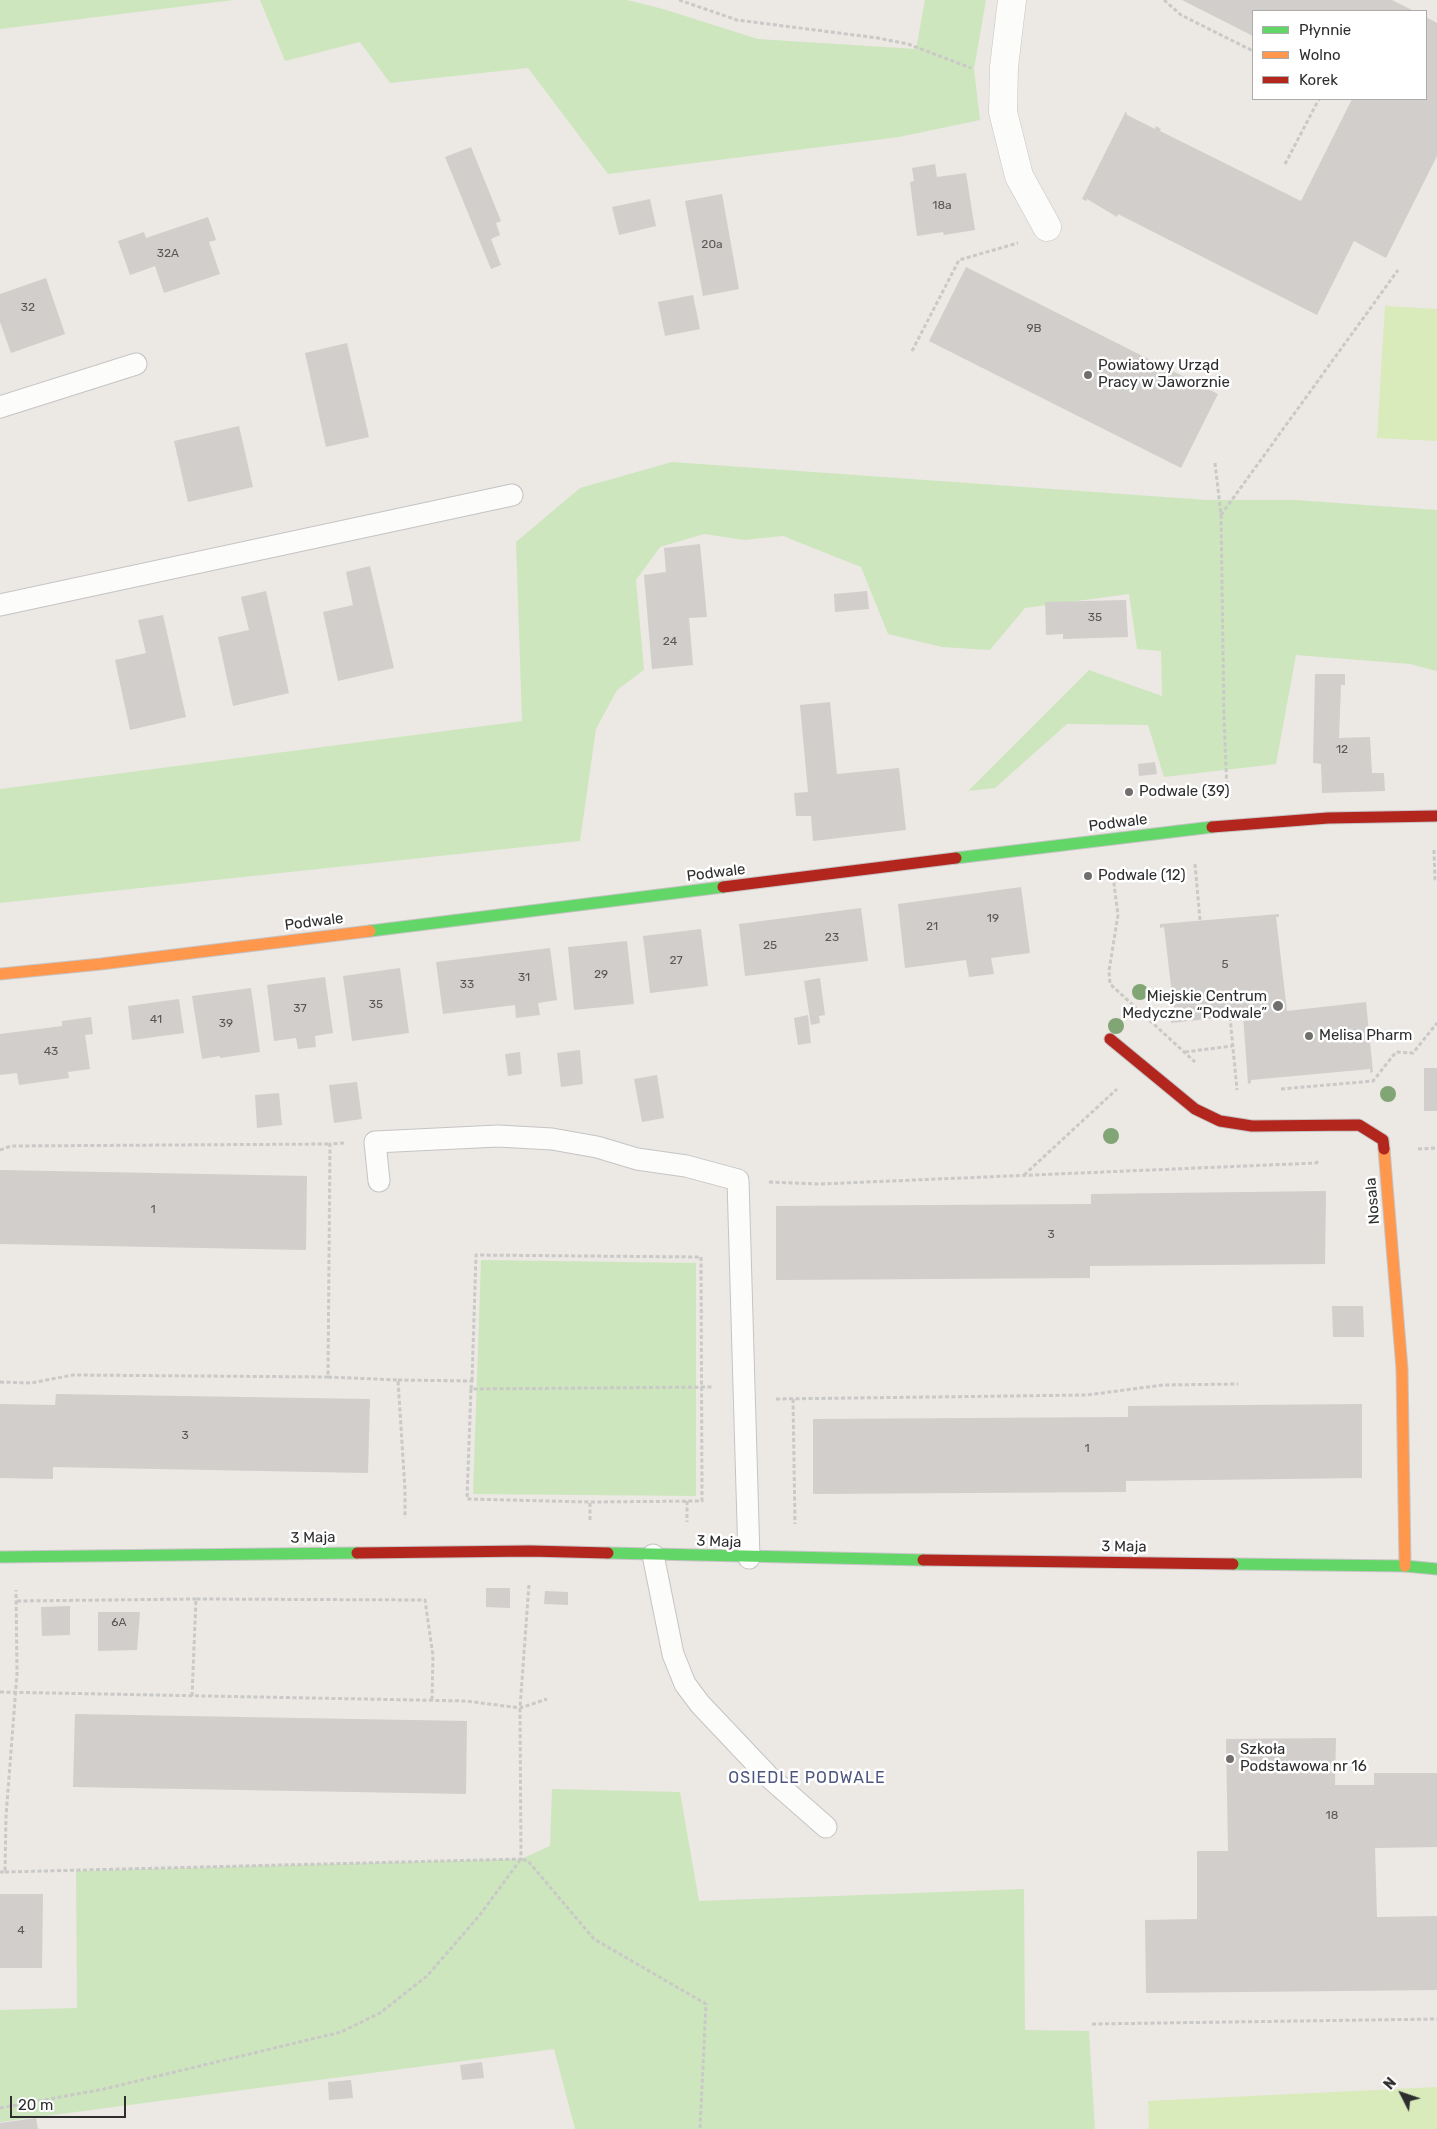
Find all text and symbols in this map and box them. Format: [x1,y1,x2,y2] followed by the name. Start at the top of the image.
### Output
[1252,10,1427,100] legend
[1299,21,1351,39] text: Płynnie
[1299,46,1341,64] text: Wolno
[1299,71,1338,89] text: Korek
[932,199,952,213] house number: 18a
[701,238,723,252] house number: 20a
[157,247,179,261] house number: 32A
[21,301,35,315] house number: 32
[1026,322,1042,336] house number: 9B
[1098,357,1230,392] place label: Powiatowy Urząd Pracy w Jaworznie
[1082,369,1094,381] marker: Powiatowy Urząd Pracy w Jaworznie
[1088,611,1102,625] house number: 35
[663,635,677,649] house number: 24
[1336,743,1348,757] house number: 12
[1139,783,1230,801] place label: Podwale (39)
[1123,786,1135,798] marker: Podwale (39)
[1088,810,1148,836] street label: Podwale
[686,860,746,886] street label: Podwale
[1098,867,1186,885] place label: Podwale (12)
[1082,870,1094,882] marker: Podwale (12)
[284,909,344,935] street label: Podwale
[987,912,999,926] house number: 19
[926,920,938,934] house number: 21
[825,931,839,945] house number: 23
[763,939,777,953] house number: 25
[669,954,683,968] house number: 27
[1221,958,1229,972] house number: 5
[594,968,608,982] house number: 29
[518,971,530,985] house number: 31
[460,978,474,992] house number: 33
[1122,988,1267,1023] place label: Miejskie Centrum Medyczne “Podwale”
[369,998,383,1012] house number: 35
[1271,999,1285,1013] marker: Miejskie Centrum Medyczne “Podwale”
[293,1002,307,1016] house number: 37
[150,1013,162,1027] house number: 41
[219,1017,233,1031] house number: 39
[1319,1027,1412,1045] place label: Melisa Pharm
[1303,1030,1315,1042] marker: Melisa Pharm
[44,1045,58,1059] house number: 43
[1362,1177,1384,1225] street label: Nosala
[150,1203,156,1217] house number: 1
[1047,1228,1055,1242] house number: 3
[181,1429,189,1443] house number: 3
[1084,1442,1090,1456] house number: 1
[290,1529,336,1547] street label: 3 Maja
[696,1532,742,1552] street label: 3 Maja
[1101,1538,1147,1556] street label: 3 Maja
[111,1616,127,1630] house number: 6A
[1240,1741,1367,1776] place label: Szkoła Podstawowa nr 16
[1224,1753,1236,1765] marker: Szkoła Podstawowa nr 16
[726,1768,888,1788] district label: OSIEDLE PODWALE
[1326,1809,1338,1823] house number: 18
[17,1924,25,1938] house number: 4
[1377,2069,1427,2119] north arrow
[1381,2074,1400,2093] text: N
[12,2086,129,2118] scale bar
[18,2096,53,2114] text: 20 m

